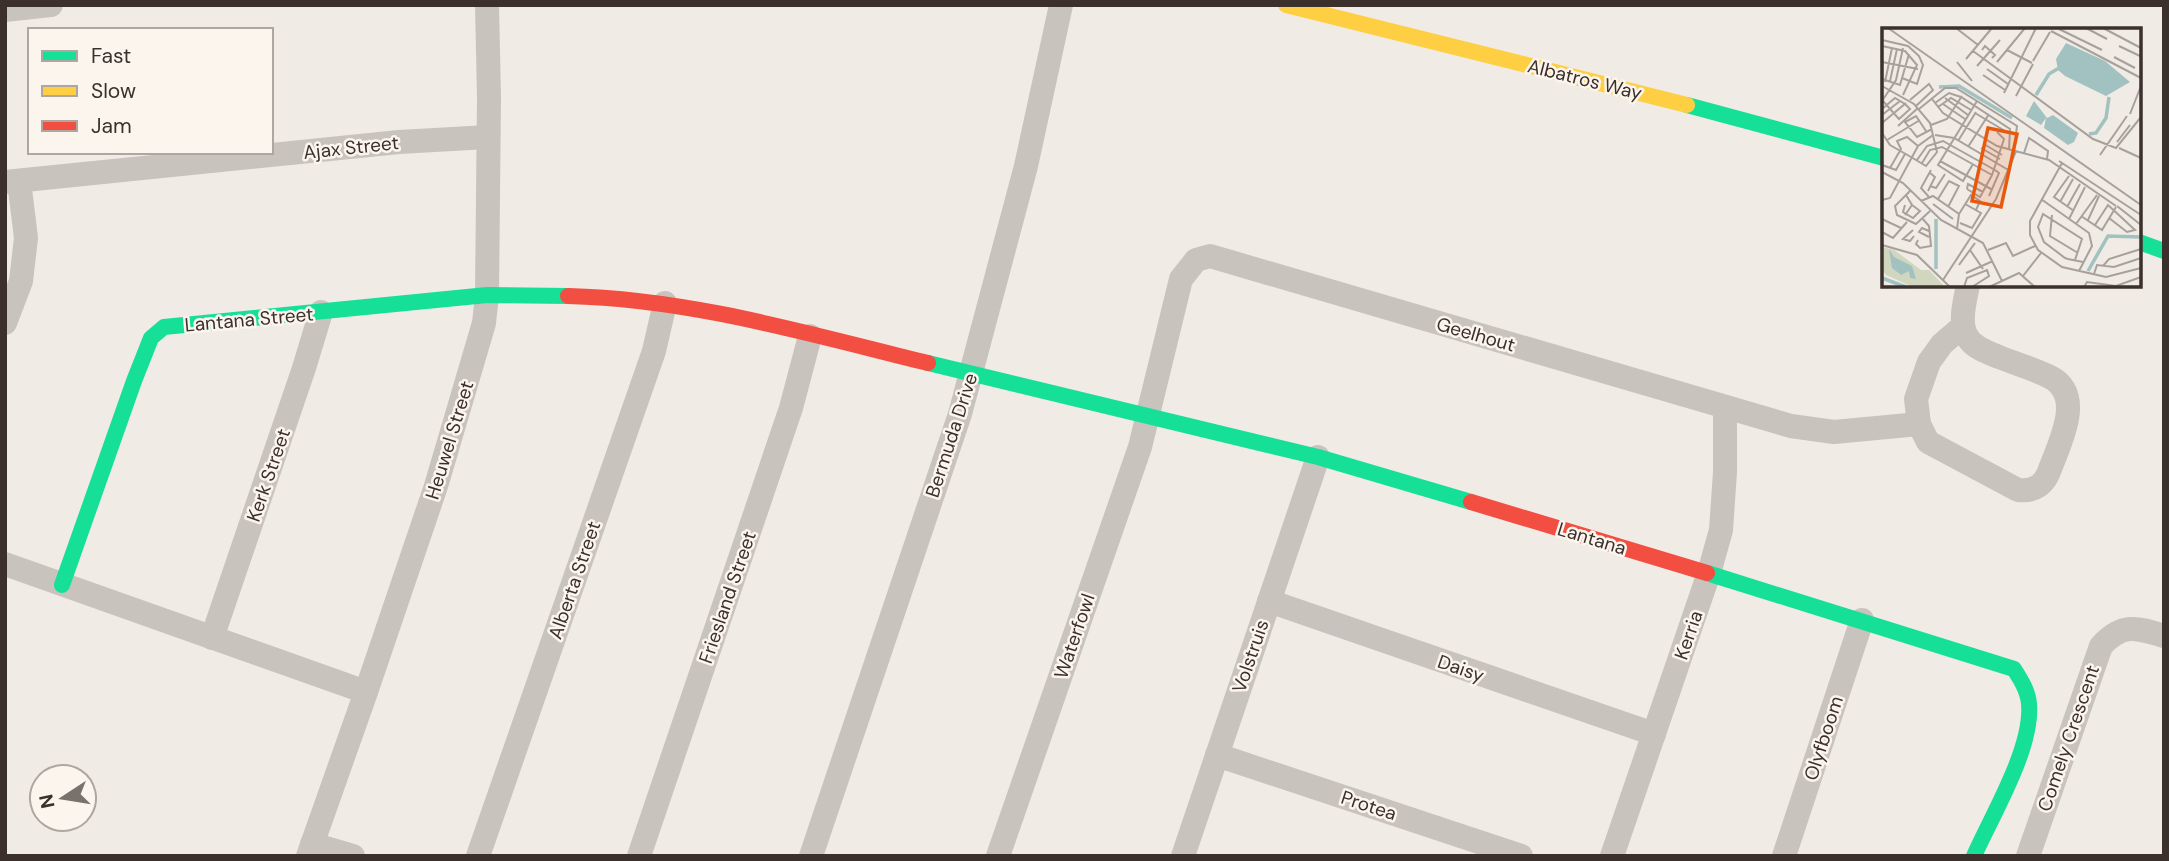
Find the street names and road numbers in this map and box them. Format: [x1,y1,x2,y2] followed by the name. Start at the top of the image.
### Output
[1525,53,1645,106] street label: Albatros Way
[302,130,400,165] street label: Ajax Street
[184,301,314,338] street label: Lantana Street
[1434,311,1518,358] street label: Geelhout
[920,370,983,501] street label: Bermuda Drive
[420,378,479,502] street label: Heuwel Street
[241,425,296,525] street label: Kerk Street
[1555,516,1629,561] street label: Lantana
[543,518,606,643] street label: Alberta Street
[693,528,762,667] street label: Friesland Street
[1048,590,1101,682] street label: Waterfowl
[1668,607,1708,663] street label: Kerria
[1226,616,1275,696] street label: Volstruis
[1434,649,1488,688] street label: Daisy
[2032,662,2105,815] street label: Comely Crescent
[1798,693,1849,784] street label: Olyfboom
[1338,785,1400,826] street label: Protea

